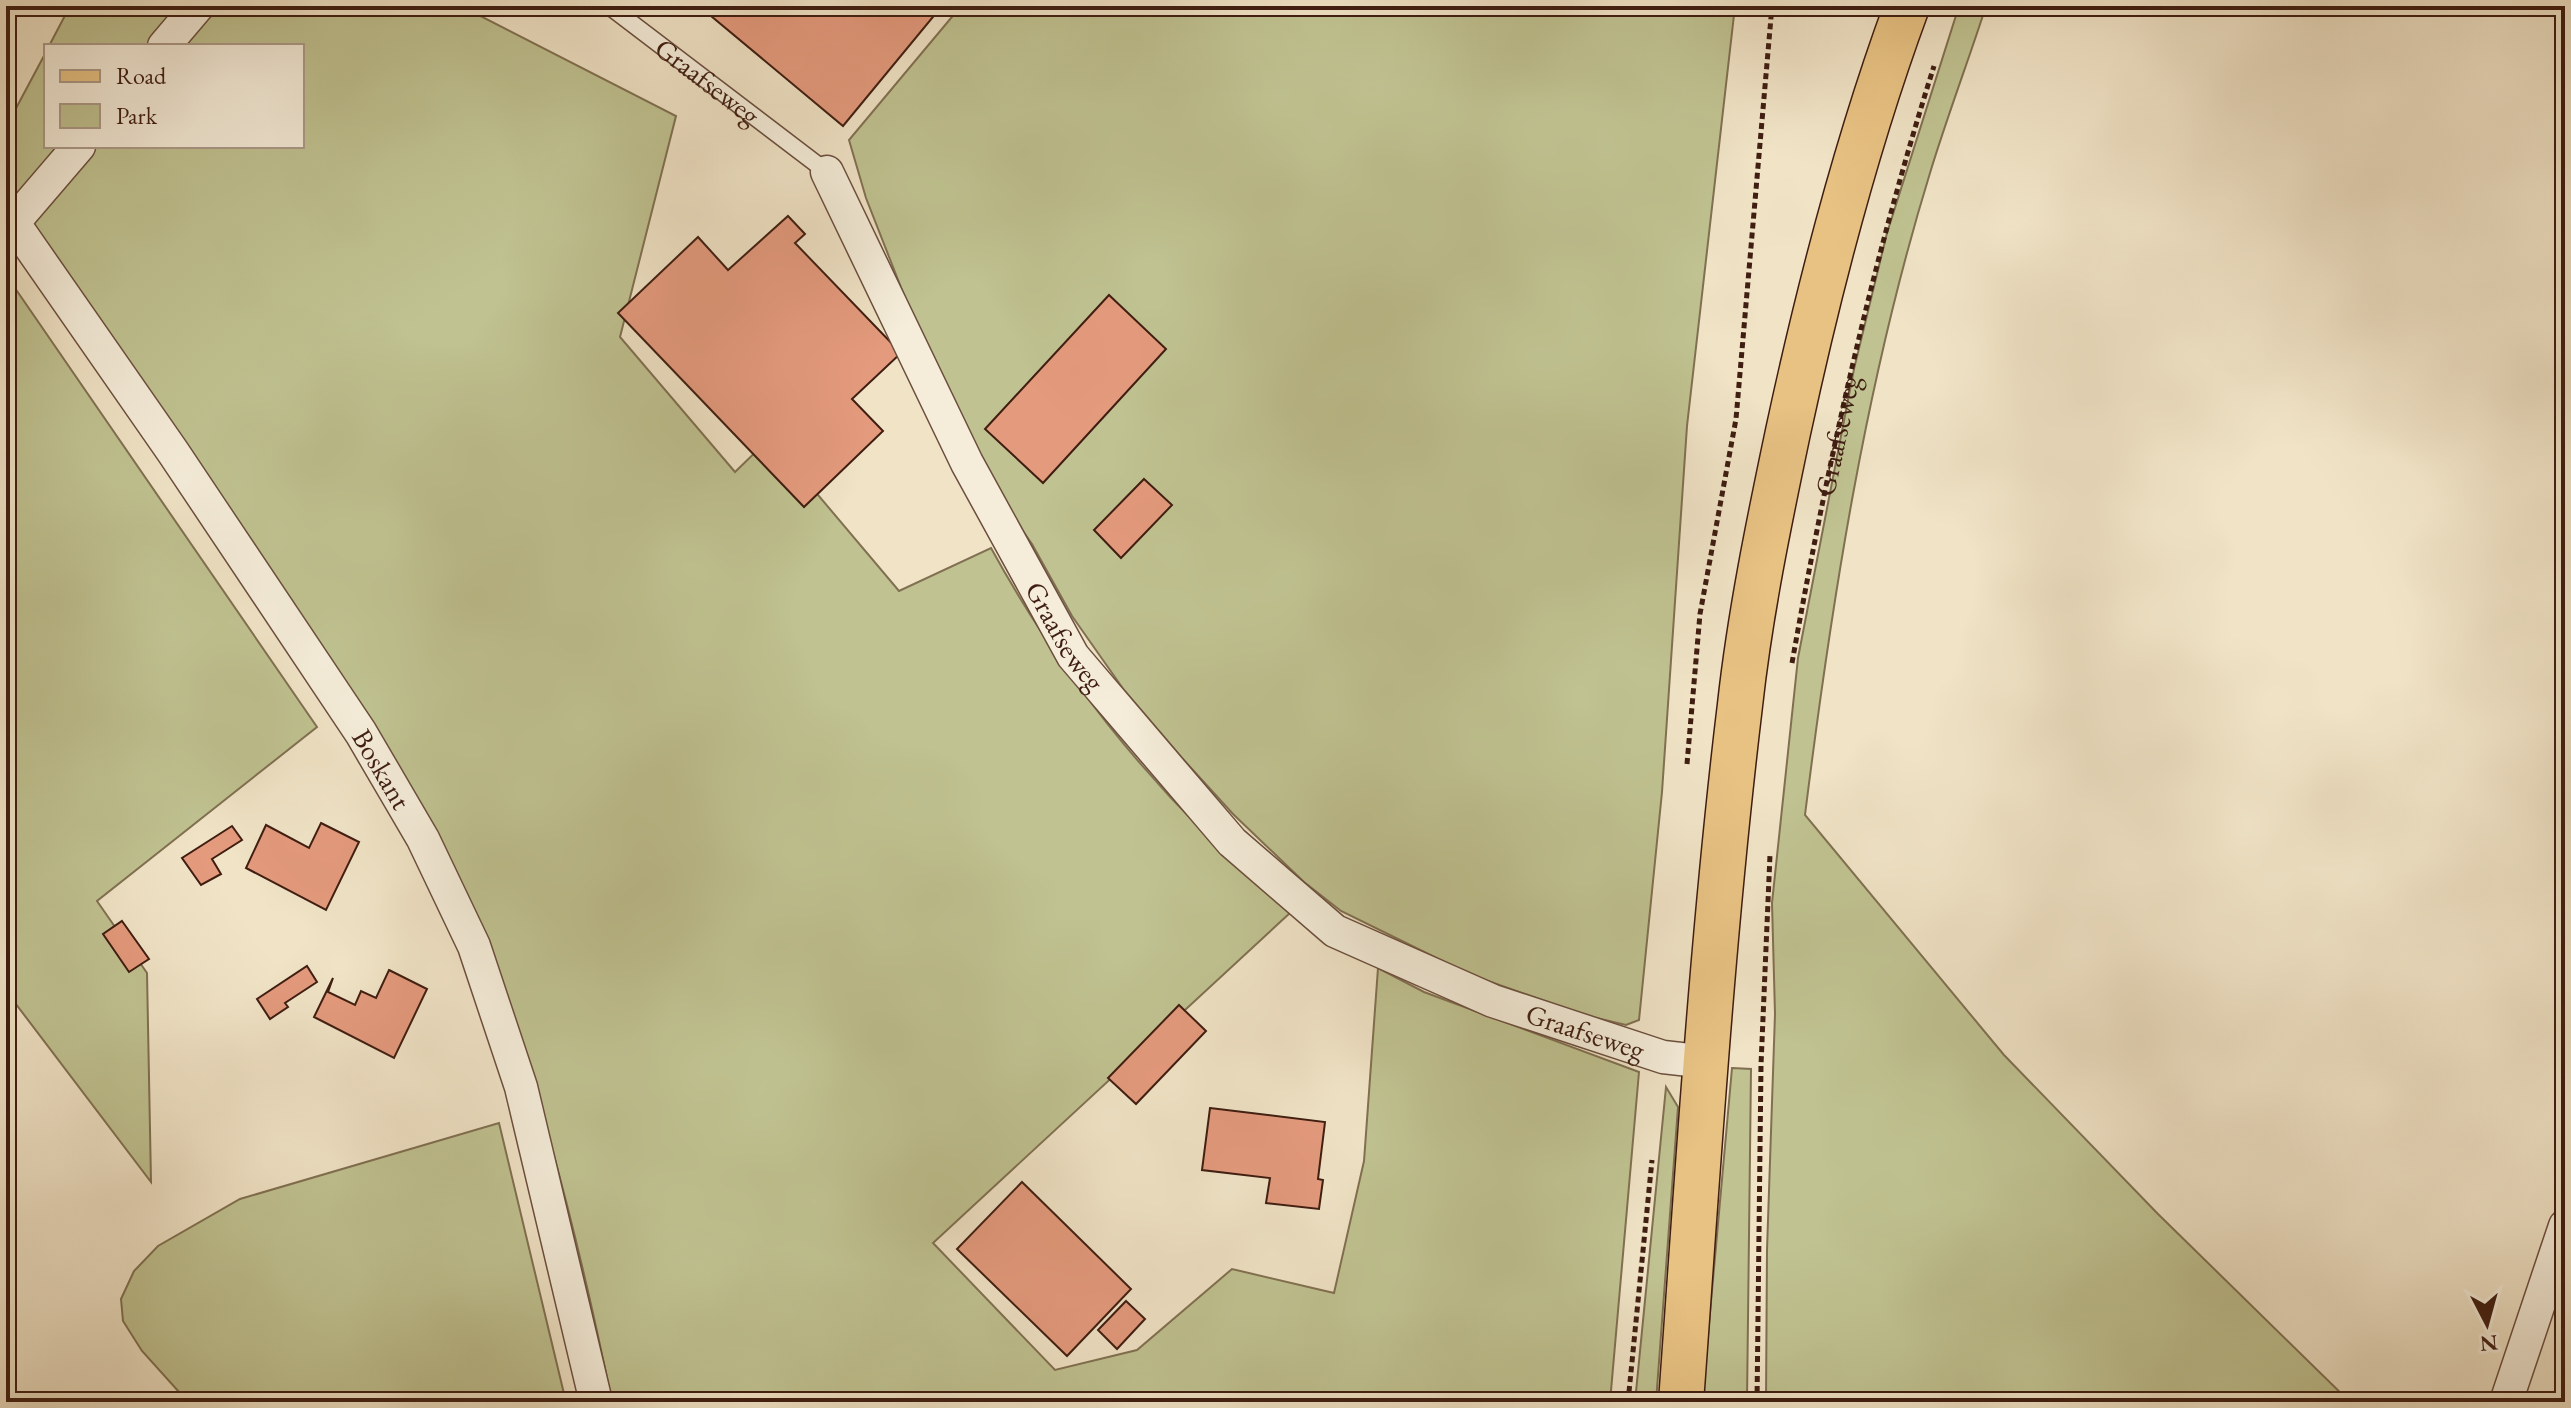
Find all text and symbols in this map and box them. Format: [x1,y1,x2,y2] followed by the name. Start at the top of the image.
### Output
[648,30,768,133] street label: Graafseweg
[44,44,304,148] legend
[116,60,167,91] text: Road
[116,100,158,131] text: Park
[1806,371,1868,499] street label: Graafseweg
[1018,575,1113,699] street label: Graafseweg
[344,722,420,816] street label: Boskant
[1521,995,1650,1068] street label: Graafseweg
[2447,1284,2527,1364] north arrow
[2478,1328,2499,1359] text: N

